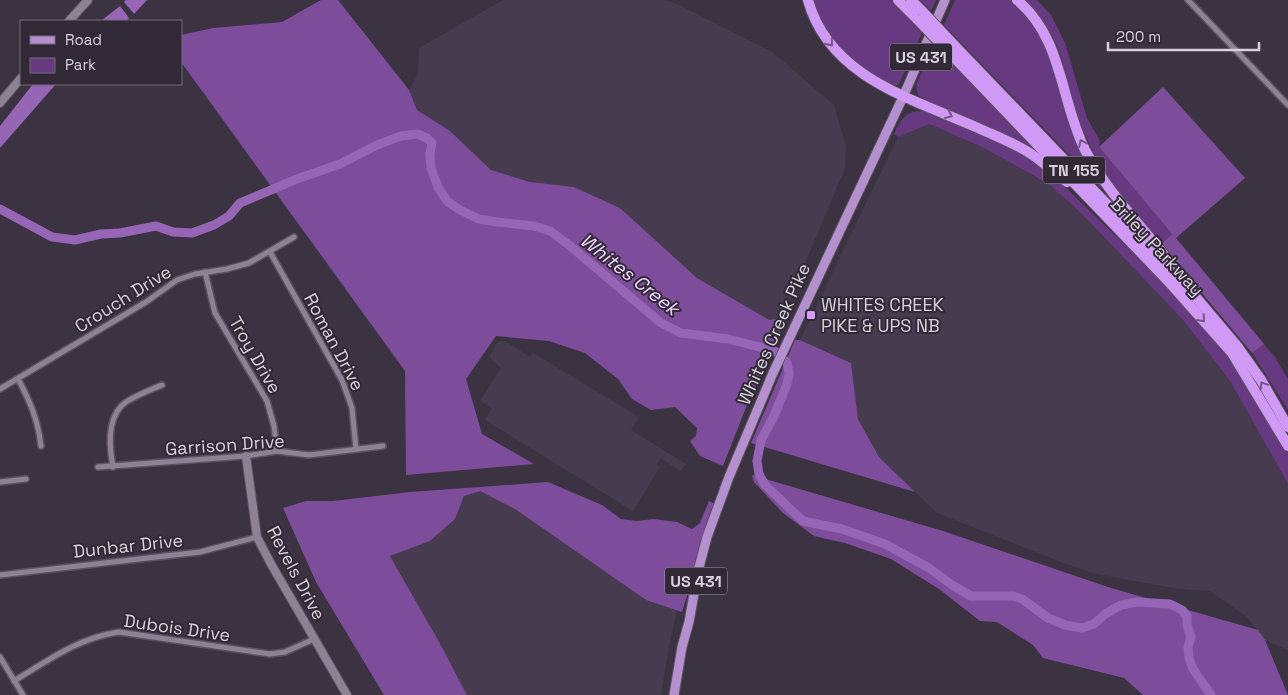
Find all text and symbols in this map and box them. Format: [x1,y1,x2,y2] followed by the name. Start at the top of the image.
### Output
[20,20,182,85] legend
[1108,20,1259,52] scale bar
[1116,27,1161,46] text: 200 m
[65,30,102,49] text: Road
[824,37,832,46] one-way arrow
[890,44,952,70] road number: US 431
[65,55,96,74] text: Park
[944,108,953,119] one-way arrow
[1079,140,1089,149] one-way arrow
[1043,156,1105,184] road number: TN 155
[1106,193,1209,301] street label: Briley Parkway
[575,228,687,323] water label: Whites Creek
[732,259,815,408] street label: Whites Creek Pike
[70,260,175,337] street label: Crouch Drive
[299,289,370,394] street label: Roman Drive
[821,293,944,337] place label: WHITES CREEK PIKE & UPS NB
[805,309,817,321] marker: WHITES CREEK PIKE & UPS NB
[224,312,287,398] street label: Troy Drive
[1196,314,1205,323] one-way arrow
[1260,382,1270,391] one-way arrow
[165,429,285,460] street label: Garrison Drive
[262,522,331,624] street label: Revels Drive
[72,528,184,563] street label: Dunbar Drive
[665,568,727,594] road number: US 431
[122,609,232,646] street label: Dubois Drive

